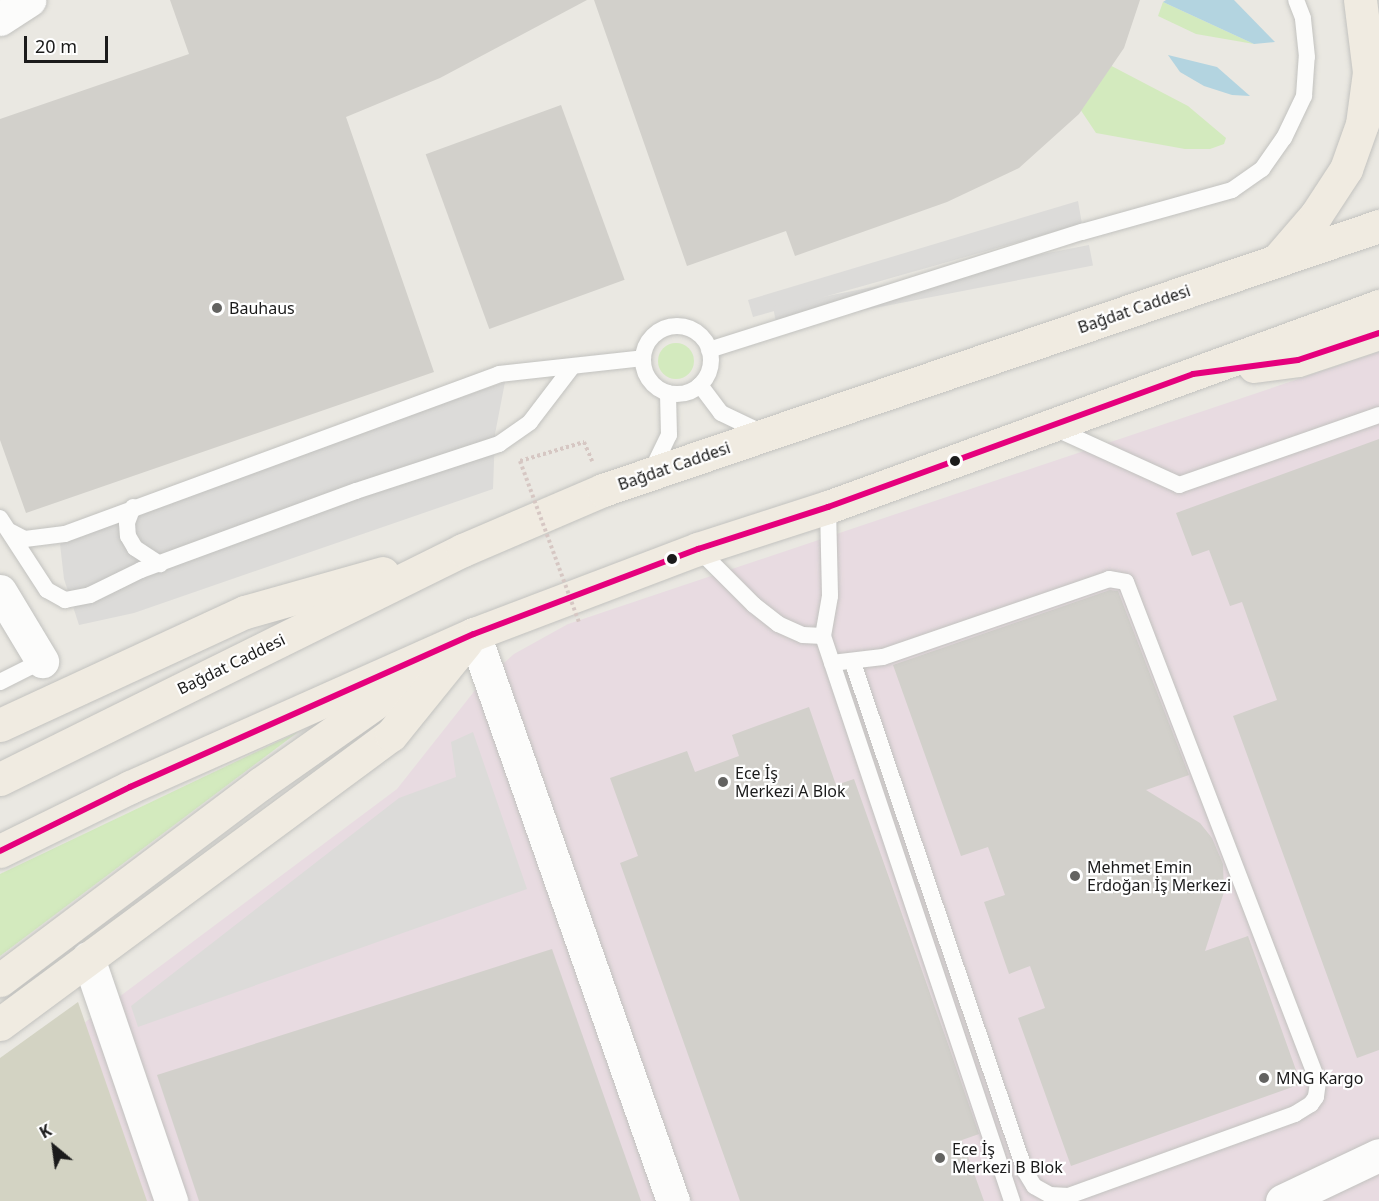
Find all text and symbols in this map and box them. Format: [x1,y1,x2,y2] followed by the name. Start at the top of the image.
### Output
[27,24,111,62] scale bar
[35,34,77,58] text: 20 m
[1075,281,1193,337] street label: Bağdat Caddesi
[229,298,295,318] place label: Bauhaus
[210,301,224,315] marker: Bauhaus
[615,438,733,494] street label: Bağdat Caddesi
[949,455,961,467] unlabelled marker
[666,553,678,565] unlabelled marker
[174,630,288,698] street label: Bağdat Caddesi
[735,763,845,801] place label: Ece İş Merkezi A Blok
[716,775,730,789] marker: Ece İş Merkezi A Blok
[1087,857,1231,895] place label: Mehmet Emin Erdoğan İş Merkezi
[1068,869,1082,883] marker: Mehmet Emin Erdoğan İş Merkezi
[1276,1068,1363,1088] place label: MNG Kargo
[1257,1071,1271,1085] marker: MNG Kargo
[24,1117,84,1177] north arrow
[35,1119,55,1143] text: K
[952,1139,1063,1177] place label: Ece İş Merkezi B Blok
[933,1151,947,1165] marker: Ece İş Merkezi B Blok

